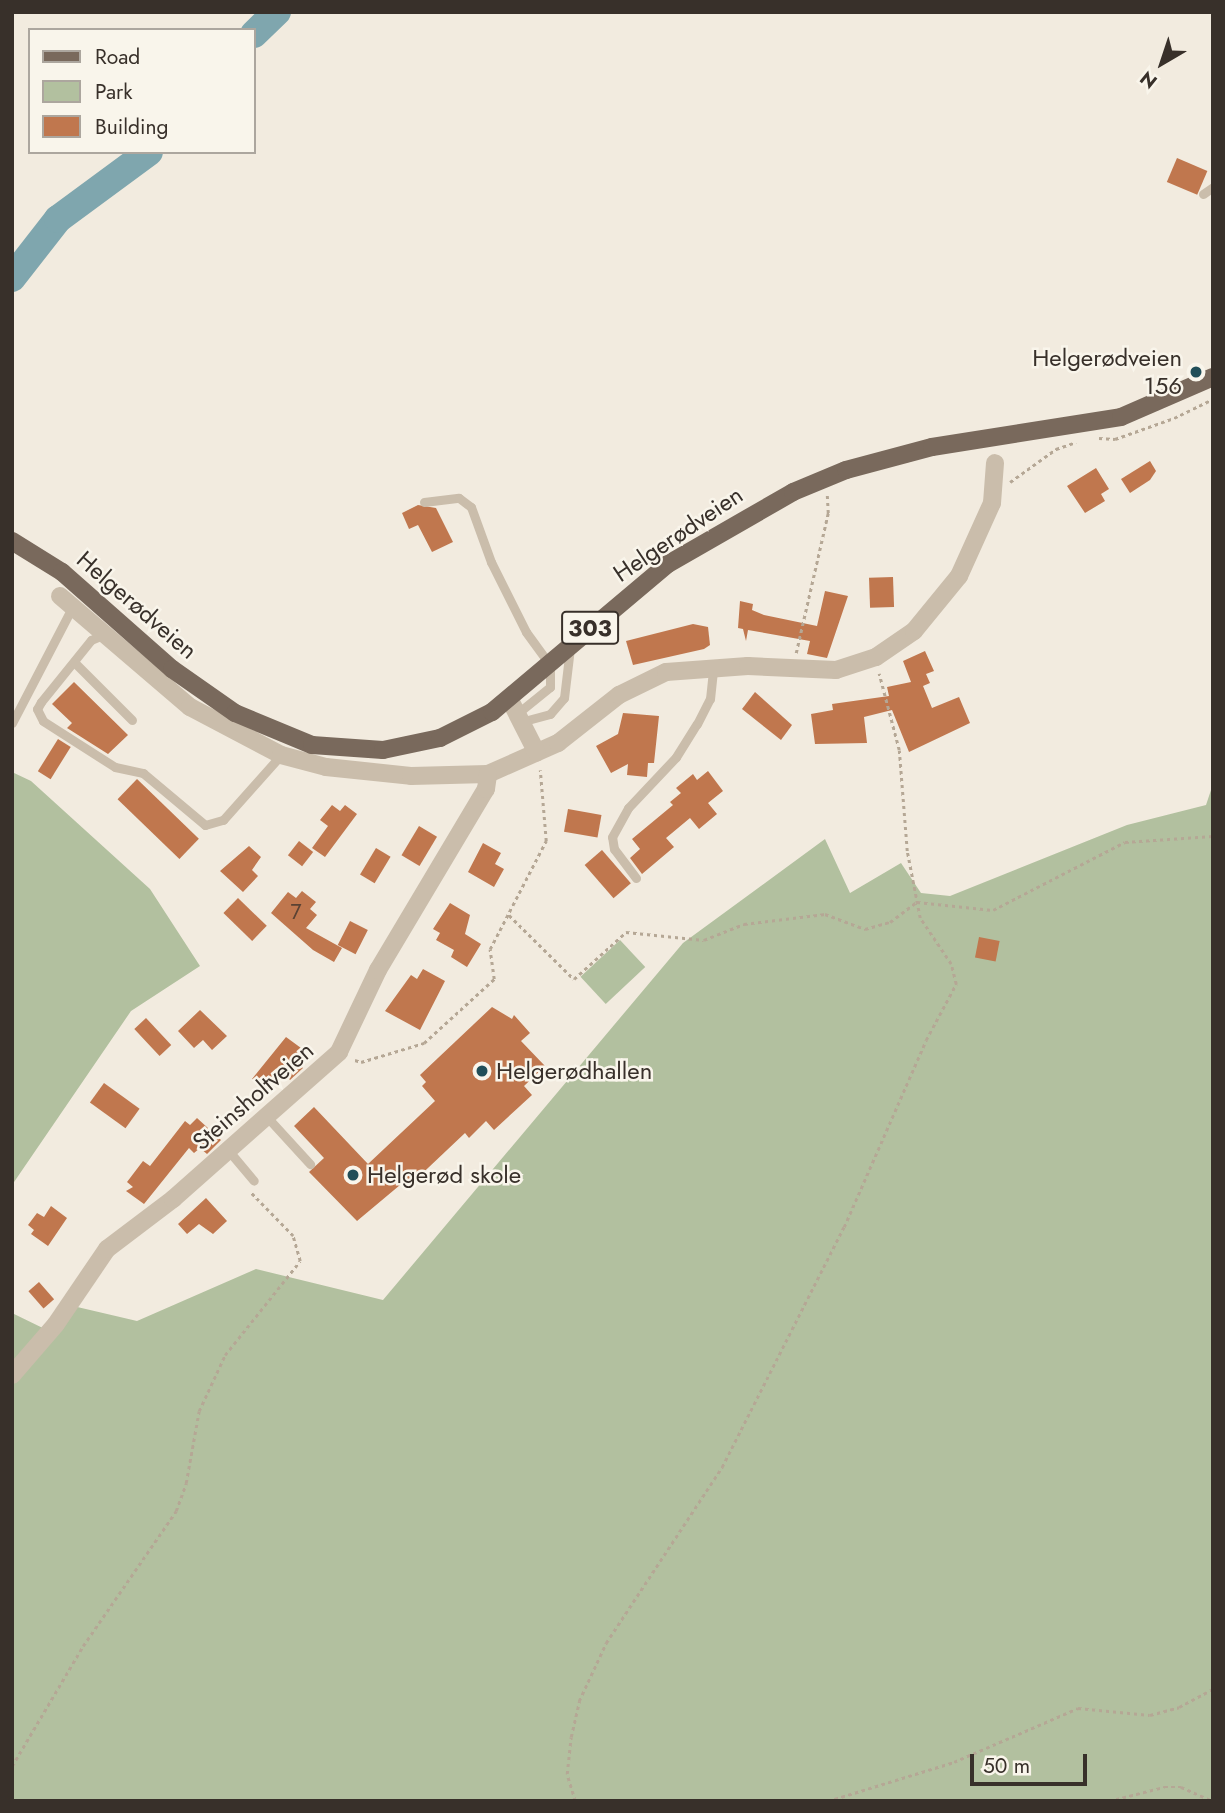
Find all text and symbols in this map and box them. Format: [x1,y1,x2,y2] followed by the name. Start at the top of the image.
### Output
[28,28,256,154] legend
[1127,28,1197,98] north arrow
[95,42,140,72] text: Road
[1134,64,1163,95] text: N
[95,77,132,107] text: Park
[95,112,168,142] text: Building
[1032,344,1182,400] place label: Helgerødveien 156
[1188,364,1204,380] marker: Helgerødveien 156
[608,480,748,588] street label: Helgerødveien
[71,545,203,665] street label: Helgerødveien
[560,608,620,648] road number: 303
[290,899,302,925] house number: 7
[187,1036,319,1156] street label: Steinsholtveien
[496,1057,652,1085] place label: Helgerødhallen
[474,1063,490,1079] marker: Helgerødhallen
[367,1161,521,1189] place label: Helgerød skole
[345,1167,361,1183] marker: Helgerød skole
[973,1740,1090,1784] scale bar
[983,1751,1030,1781] text: 50 m

